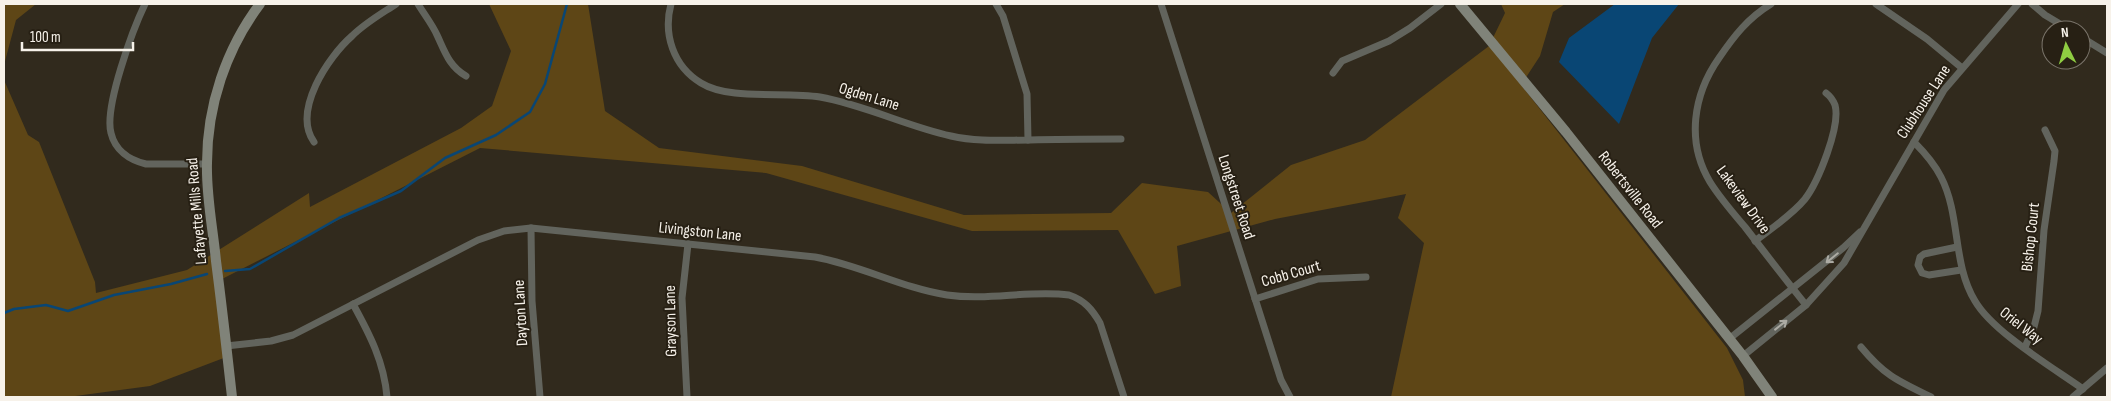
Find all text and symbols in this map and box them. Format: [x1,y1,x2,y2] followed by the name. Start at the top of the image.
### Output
[22,20,134,52] scale bar
[2041,20,2091,70] north arrow
[2060,24,2069,41] text: N
[30,28,61,47] text: 100 m
[1893,61,1955,143] street label: Clubhouse Lane
[837,79,901,115] street label: Ogden Lane
[1594,148,1666,232] street label: Robertsville Road
[1213,152,1259,242] street label: Longstreet Road
[183,157,211,265] street label: Lafayette Mills Road
[1712,162,1774,238] street label: Lakeview Drive
[2018,202,2044,272] street label: Bishop Court
[658,218,742,246] street label: Livingston Lane
[1826,252,1839,263] one-way arrow
[1259,256,1323,291] street label: Cobb Court
[510,279,532,347] street label: Dayton Lane
[661,285,681,357] street label: Grayson Lane
[1996,303,2046,349] street label: Oriel Way
[1774,320,1787,331] one-way arrow

